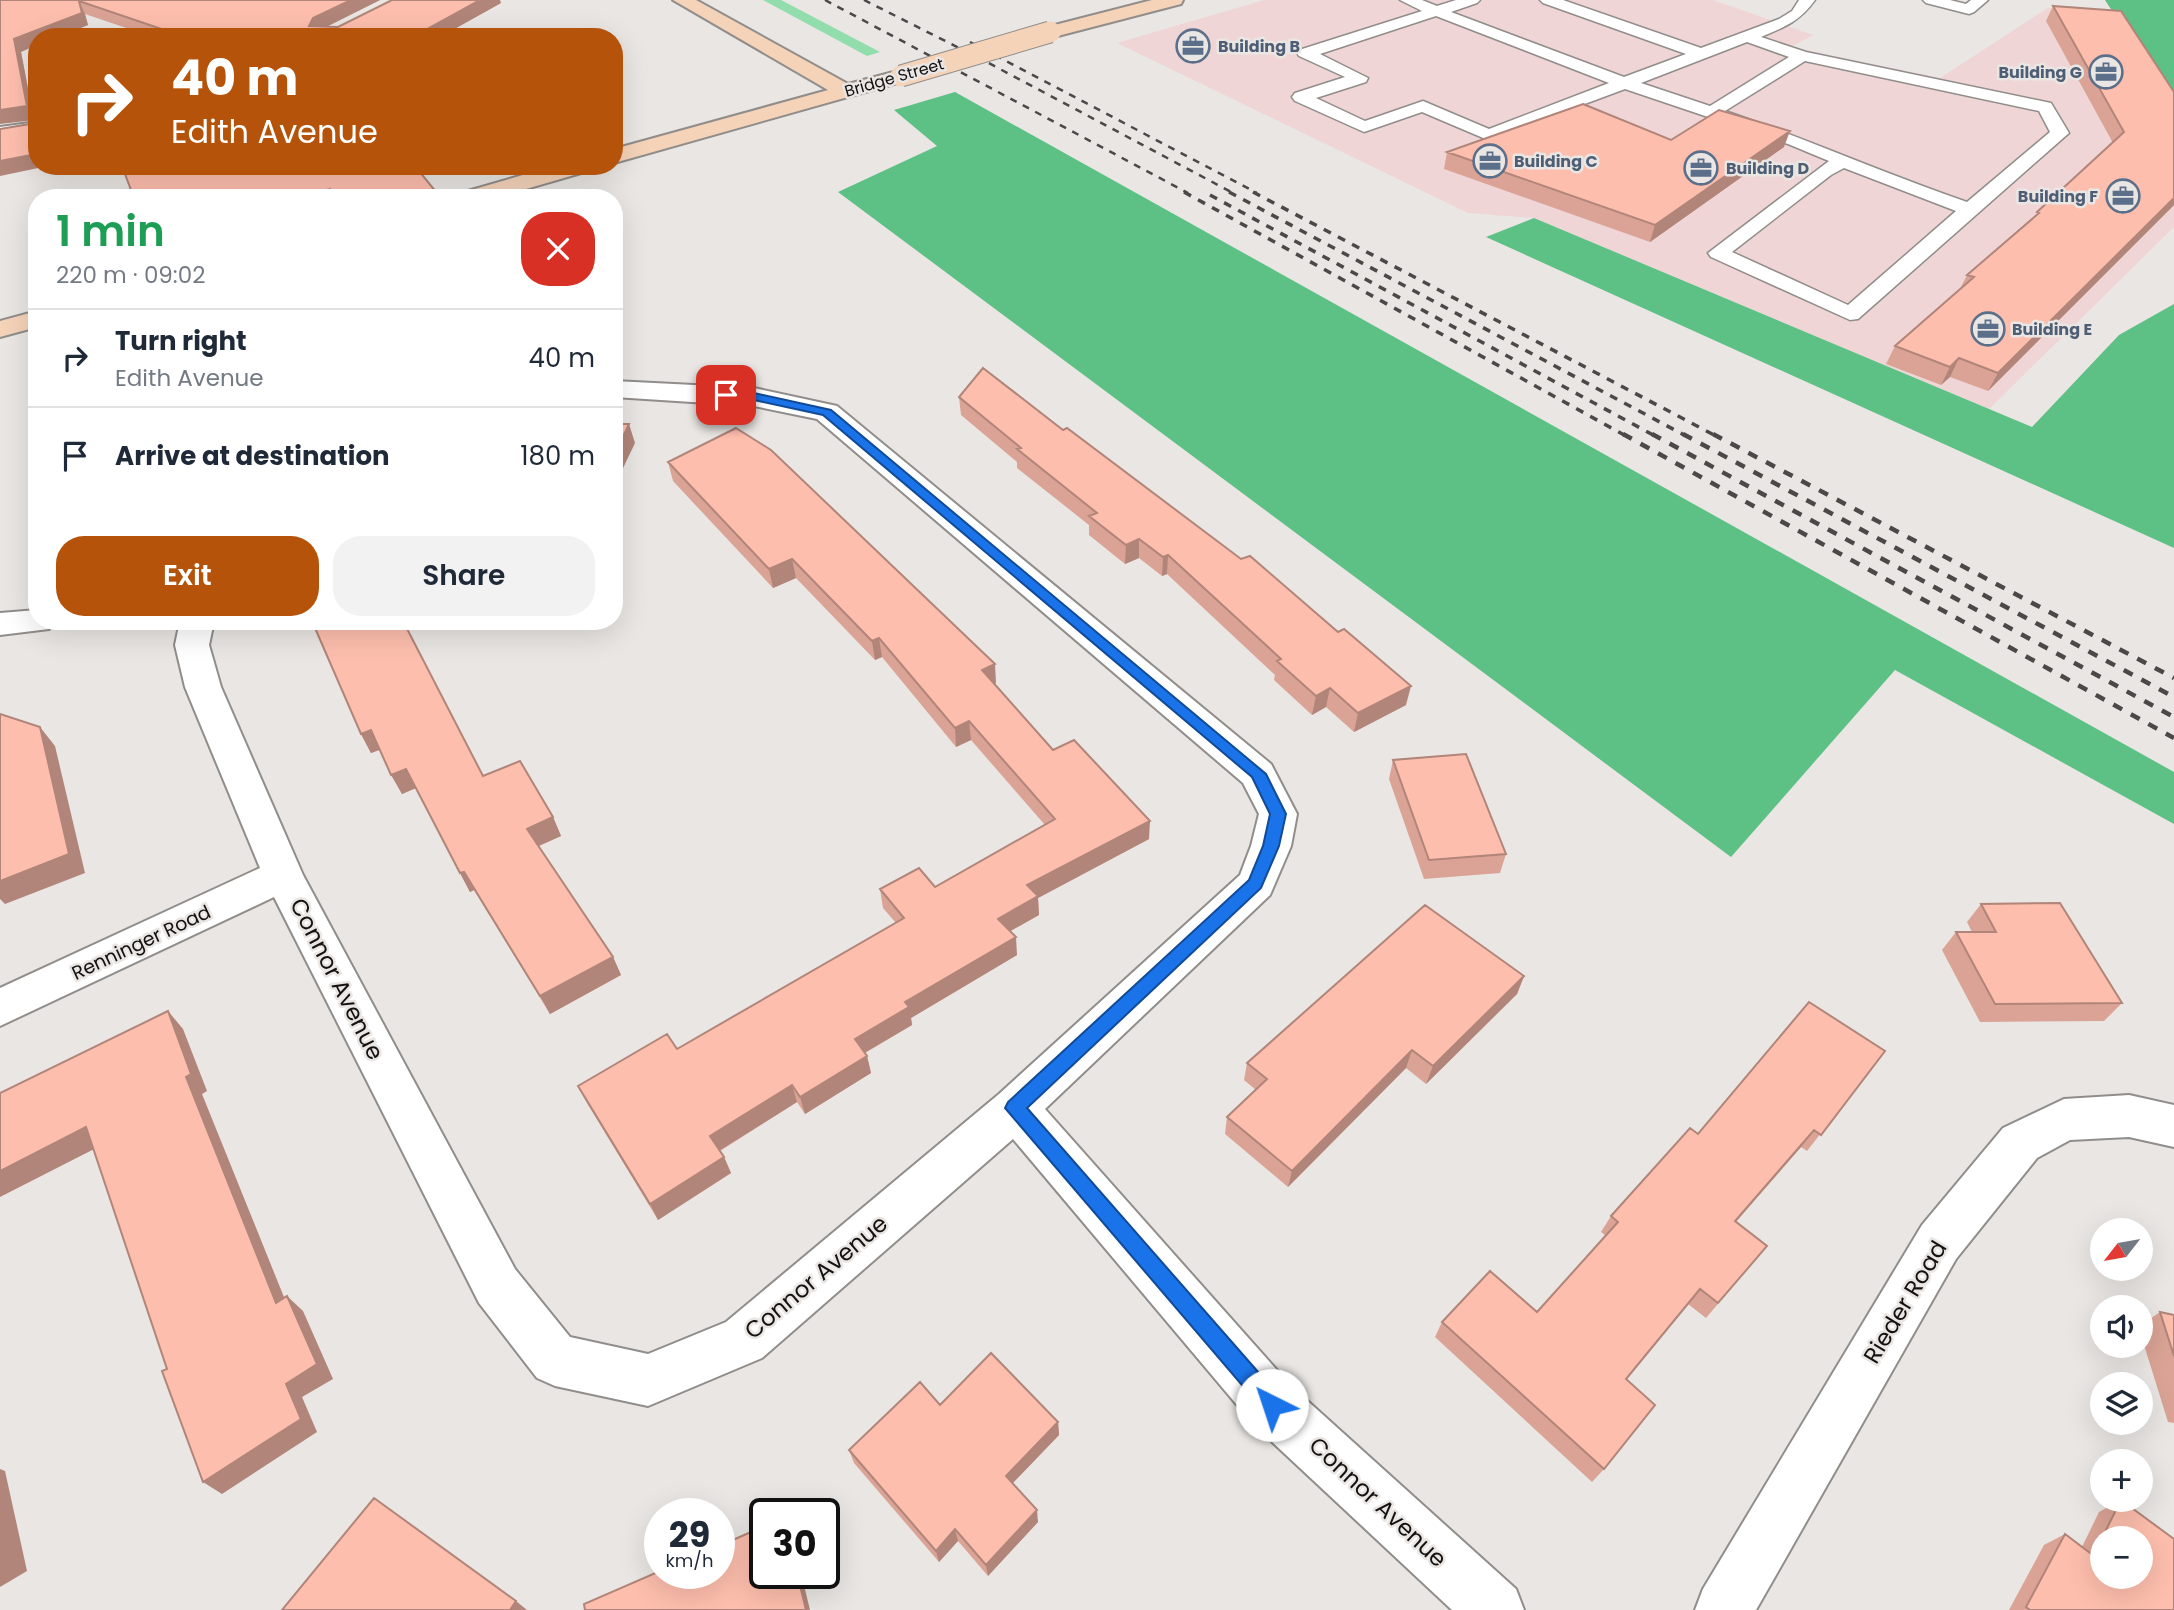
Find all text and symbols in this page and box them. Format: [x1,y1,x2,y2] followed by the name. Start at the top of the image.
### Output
[1174,27,1212,65] office icon: Building B
[1218,35,1300,58] place label: Building B
[171,44,298,112] text: 40 m
[842,52,947,103] street label: Bridge Street
[2087,53,2125,91] office icon: Building G
[56,56,147,147] icon: right
[1998,61,2082,84] place label: Building G
[171,109,378,154] text: Edith Avenue
[1471,142,1509,180] office icon: Building C
[1682,149,1720,187] office icon: Building D
[1514,150,1598,173] place label: Building C
[1726,157,1809,180] place label: Building D
[2104,177,2142,215] office icon: Building F
[2018,185,2098,208] place label: Building F
[56,202,165,261] text: 1 min
[521,212,595,286] button: close
[56,259,205,291] text: 220 m · 09:02
[1969,310,2007,348] office icon: Building E
[2012,318,2092,341] place label: Building E
[115,323,247,359] text: Turn right
[56,339,94,377] icon: right
[529,340,595,376] text: 40 m
[115,362,264,394] text: Edith Avenue
[696,365,756,425] pin
[707,376,745,414] icon: arrive
[56,437,94,475] icon: arrive
[115,438,390,474] text: Arrive at destination
[520,438,595,474] text: 180 m
[56,536,319,616] button: Exit
[333,536,595,616] button: Share
[282,893,392,1065] street label: Connor Avenue
[67,898,215,987] street label: Renninger Road
[738,1208,894,1346] street label: Connor Avenue
[2090,1218,2152,1281] north arrow
[2090,1218,2153,1589] map controls
[1856,1235,1954,1369] street label: Rieder Road
[2090,1295,2153,1358] button: sound
[1235,1368,1309,1442] position arrow
[2090,1372,2153,1435] button: layers
[1302,1430,1454,1574] street label: Connor Avenue
[2090,1449,2153,1512] button: +
[749,1498,840,1589] speed limit sign: 30
[669,1510,710,1559] text: 29
[2090,1526,2153,1589] button: −
[666,1548,713,1573] text: km/h

